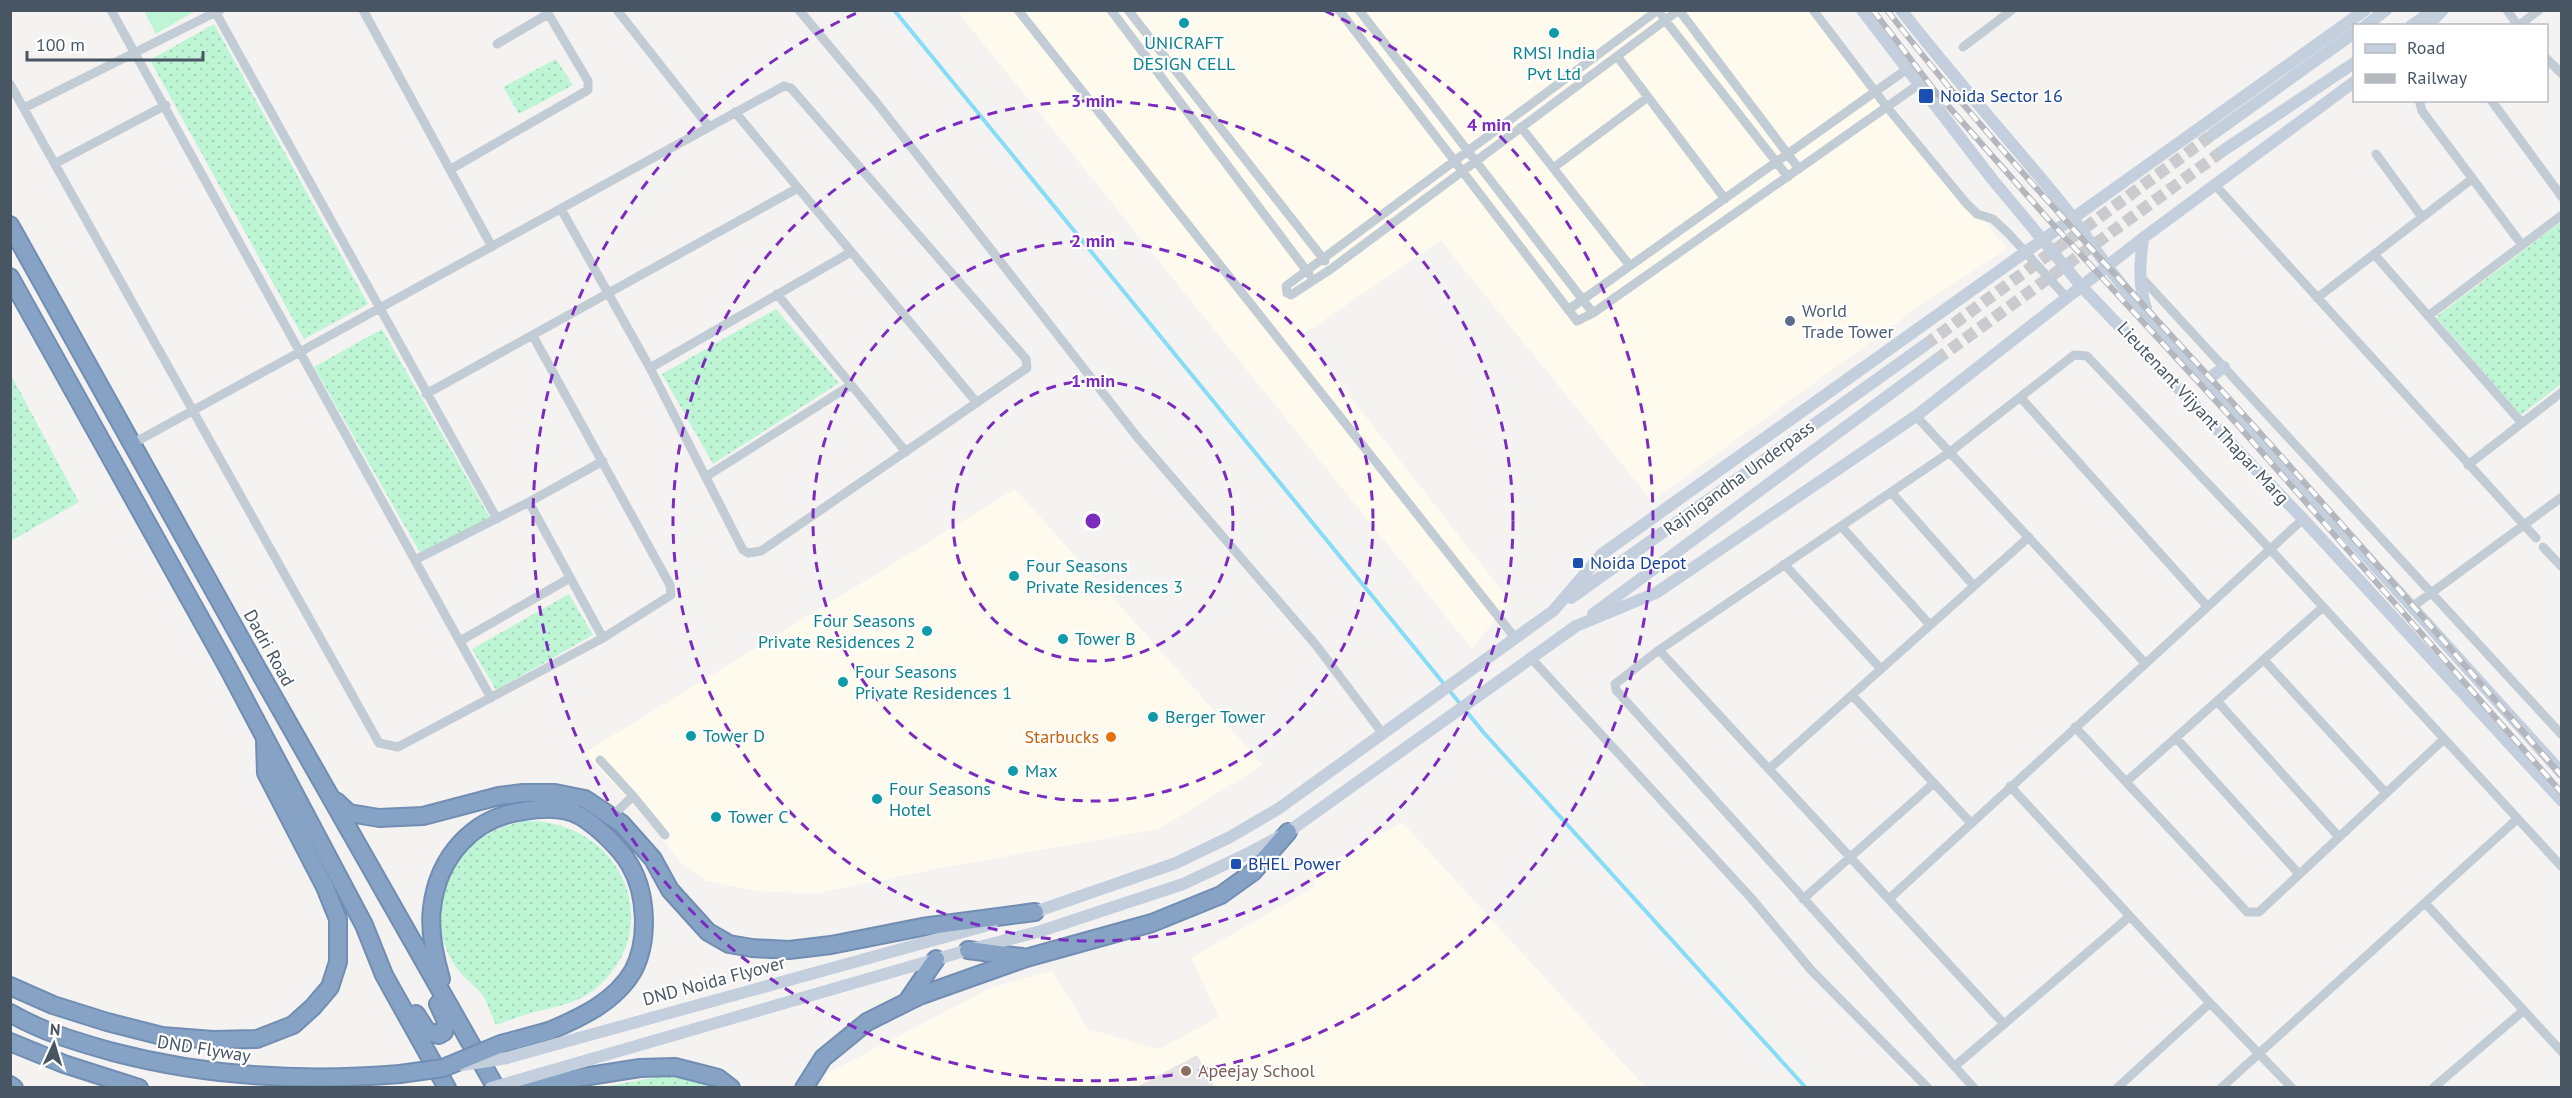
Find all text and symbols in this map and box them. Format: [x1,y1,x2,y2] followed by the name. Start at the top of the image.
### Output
[1177,16,1191,30] marker: UNICRAFT DESIGN CELL
[27,24,202,62] scale bar
[2353,24,2548,102] legend
[1547,26,1561,40] marker: RMSI India Pvt Ltd
[1133,31,1235,75] place label: UNICRAFT DESIGN CELL
[36,33,85,56] text: 100 m
[2407,36,2445,59] text: Road
[1512,41,1596,85] place label: RMSI India Pvt Ltd
[2407,66,2468,89] text: Railway
[1940,84,2063,107] place label: Noida Sector 16
[1917,87,1935,105] marker: Noida Sector 16
[1071,89,1115,112] text: 3 min
[1467,113,1511,136] text: 4 min
[1071,229,1115,252] text: 2 min
[1802,299,1894,343] place label: World Trade Tower
[1783,314,1797,328] marker: World Trade Tower
[2113,316,2294,509] street label: Lieutenant Vijyant Thapar Marg
[1071,369,1115,392] text: 1 min
[1659,415,1819,540] street label: Rajnigandha Underpass
[1083,511,1103,531] centre of rings
[1590,551,1686,574] place label: Noida Depot
[1026,554,1183,598] place label: Four Seasons Private Residences 3
[1571,556,1585,570] marker: Noida Depot
[1007,569,1021,583] marker: Four Seasons Private Residences 3
[239,605,300,690] street label: Dadri Road
[758,609,915,653] place label: Four Seasons Private Residences 2
[920,624,934,638] marker: Four Seasons Private Residences 2
[1075,627,1136,650] place label: Tower B
[1056,632,1070,646] marker: Tower B
[855,660,1012,704] place label: Four Seasons Private Residences 1
[836,675,850,689] marker: Four Seasons Private Residences 1
[1165,705,1265,728] place label: Berger Tower
[1146,710,1160,724] marker: Berger Tower
[703,724,765,747] place label: Tower D
[1025,725,1099,748] place label: Starbucks
[684,729,698,743] marker: Tower D
[1104,730,1118,744] marker: Starbucks
[1025,759,1057,782] place label: Max
[1006,764,1020,778] marker: Max
[889,777,991,821] place label: Four Seasons Hotel
[870,792,884,806] marker: Four Seasons Hotel
[728,805,789,828] place label: Tower C
[709,810,723,824] marker: Tower C
[1248,852,1341,875] place label: BHEL Power
[1229,857,1243,871] marker: BHEL Power
[640,950,788,1011] street label: DND Noida Flyover
[24,1014,84,1074] north arrow
[49,1019,61,1039] text: N
[156,1030,253,1067] street label: DND Flyway
[1198,1059,1315,1082] place label: Apeejay School
[1179,1064,1193,1078] marker: Apeejay School

